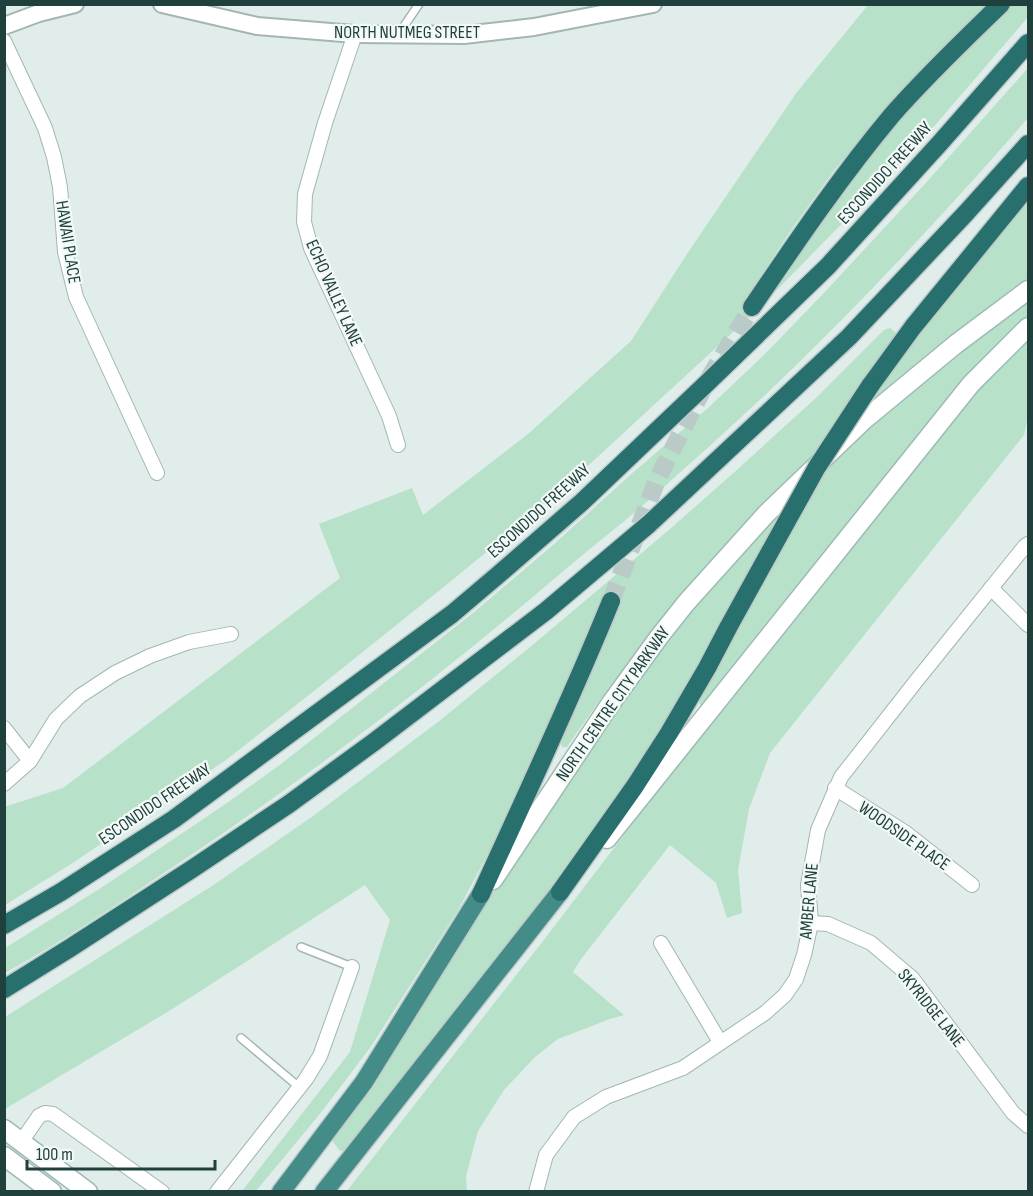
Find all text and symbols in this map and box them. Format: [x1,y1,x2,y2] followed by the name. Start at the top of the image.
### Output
[334,22,480,43] street label: NORTH NUTMEG STREET
[833,117,937,229] street label: ESCONDIDO FREEWAY
[51,199,85,285] street label: HAWAII PLACE
[301,237,367,349] street label: ECHO VALLEY LANE
[483,459,595,563] street label: ESCONDIDO FREEWAY
[552,622,675,785] street label: NORTH CENTRE CITY PARKWAY
[95,758,216,849] street label: ESCONDIDO FREEWAY
[854,797,954,875] street label: WOODSIDE PLACE
[795,862,823,941] street label: AMBER LANE
[893,965,969,1051] street label: SKYRIDGE LANE
[27,1133,214,1171] scale bar
[36,1144,73,1165] text: 100 m

